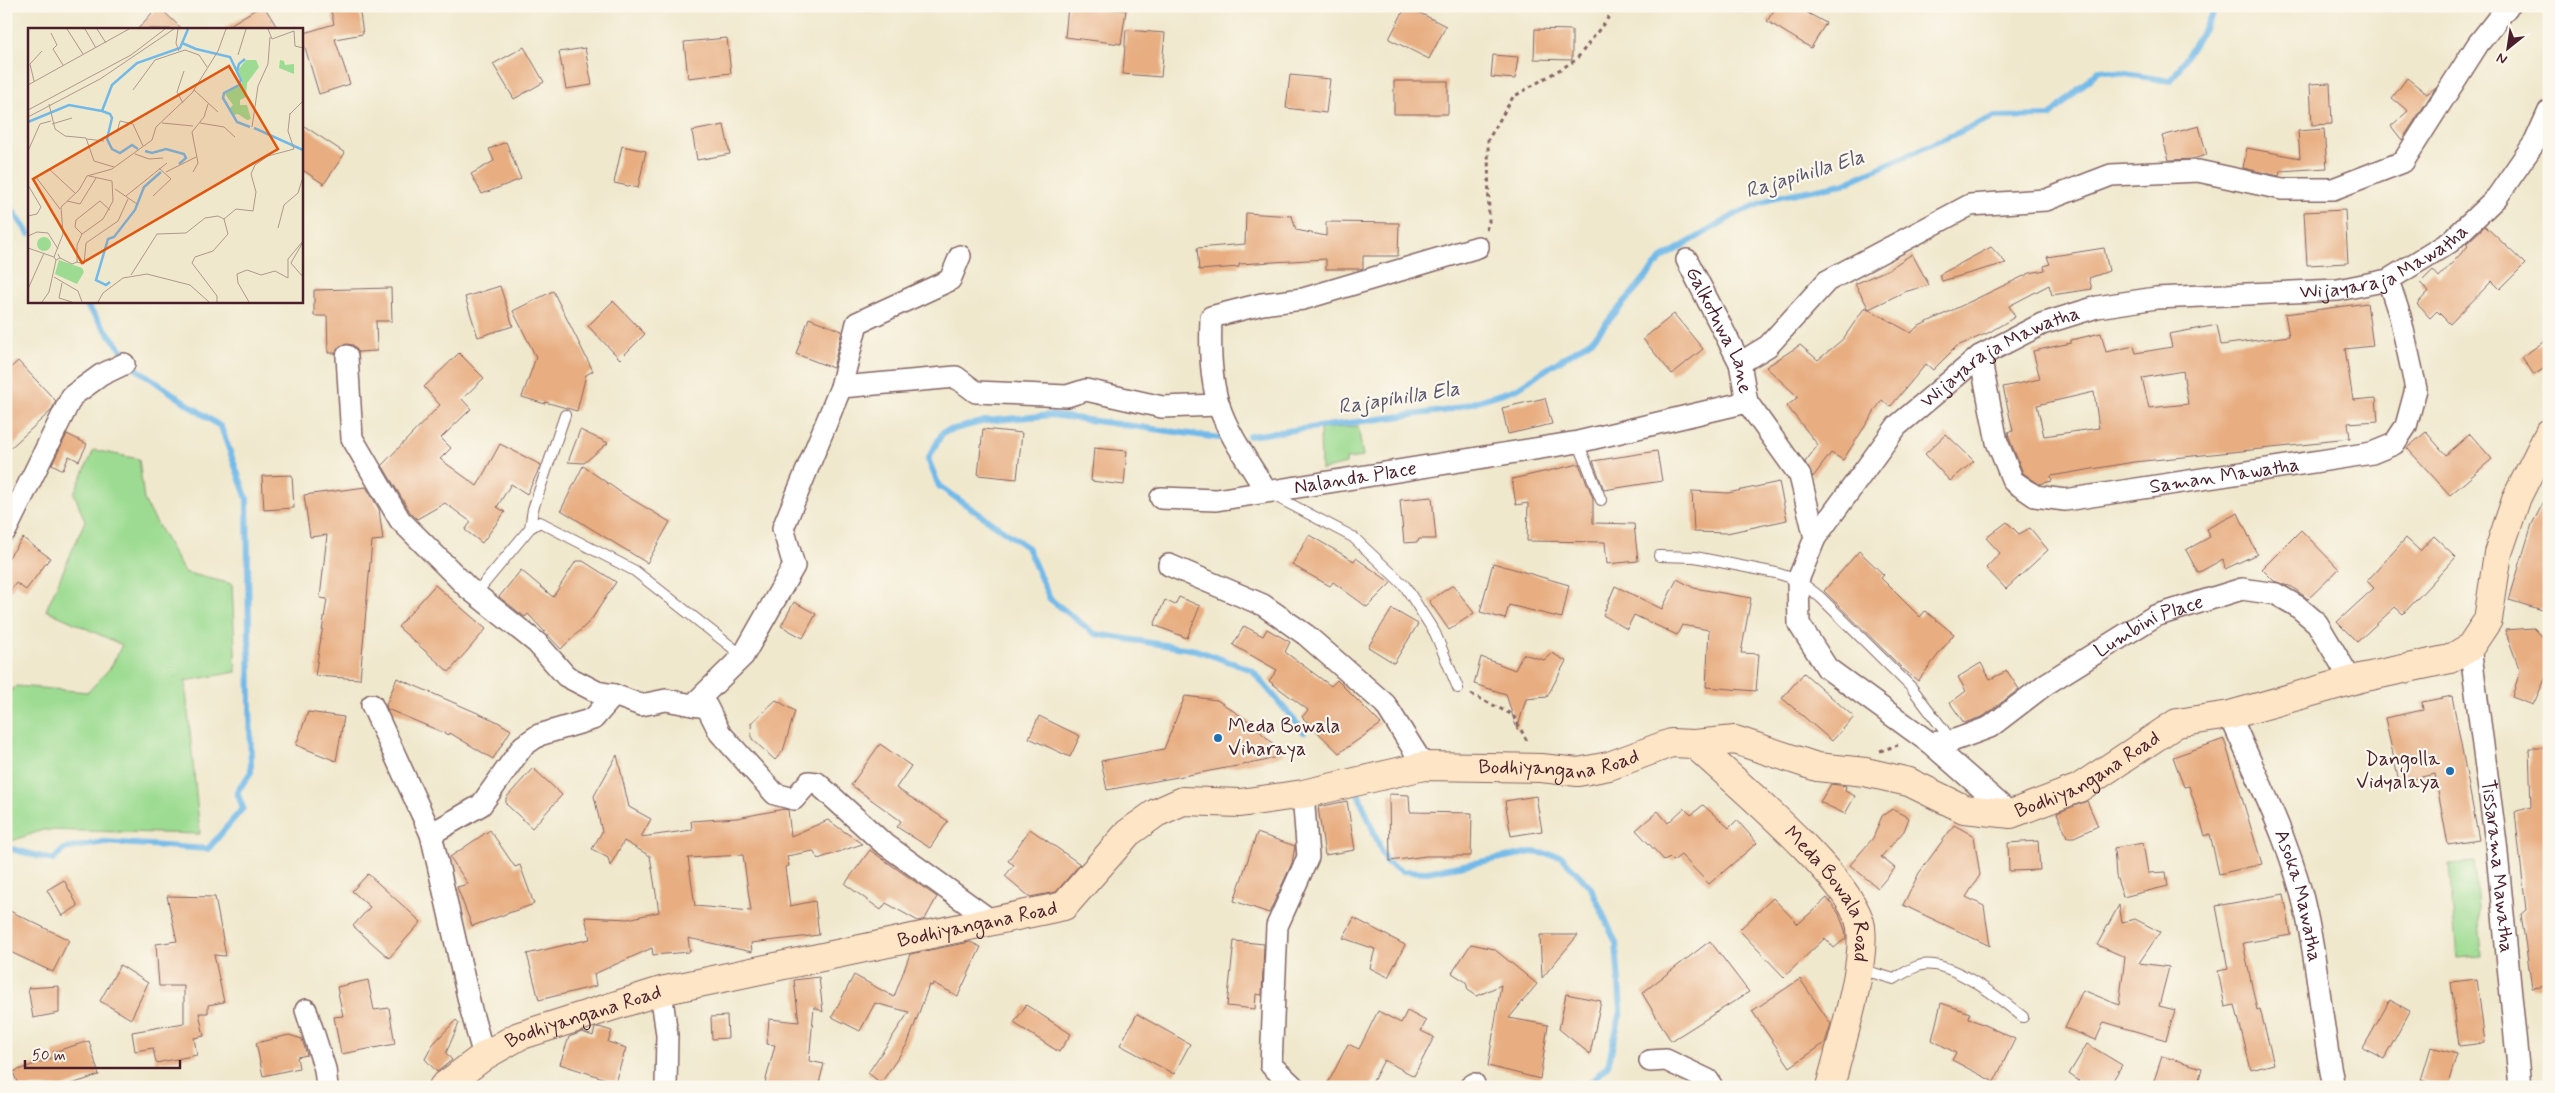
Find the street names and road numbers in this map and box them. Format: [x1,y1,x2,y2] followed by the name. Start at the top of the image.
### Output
[2299,218,2474,305] street label: Wijayaraja Mawatha
[1679,262,1759,396] street label: Galkotuwa Lane
[1914,300,2083,414] street label: Wijayaraja Mawatha
[2148,451,2301,500] street label: Saman Mawatha
[1292,455,1419,501] street label: Nalanda Place
[2089,588,2207,664] street label: Lumbini Place
[2011,724,2165,825] street label: Bodhiyangana Road
[1478,743,1643,786] street label: Bodhiyangana Road
[2474,778,2520,954] street label: Tissarama Mawatha
[1778,820,1875,963] street label: Meda Bowala Road
[2268,826,2328,964] street label: Asoka Mawatha
[895,894,1060,954] street label: Bodhiyangana Road
[500,978,665,1055] street label: Bodhiyangana Road

